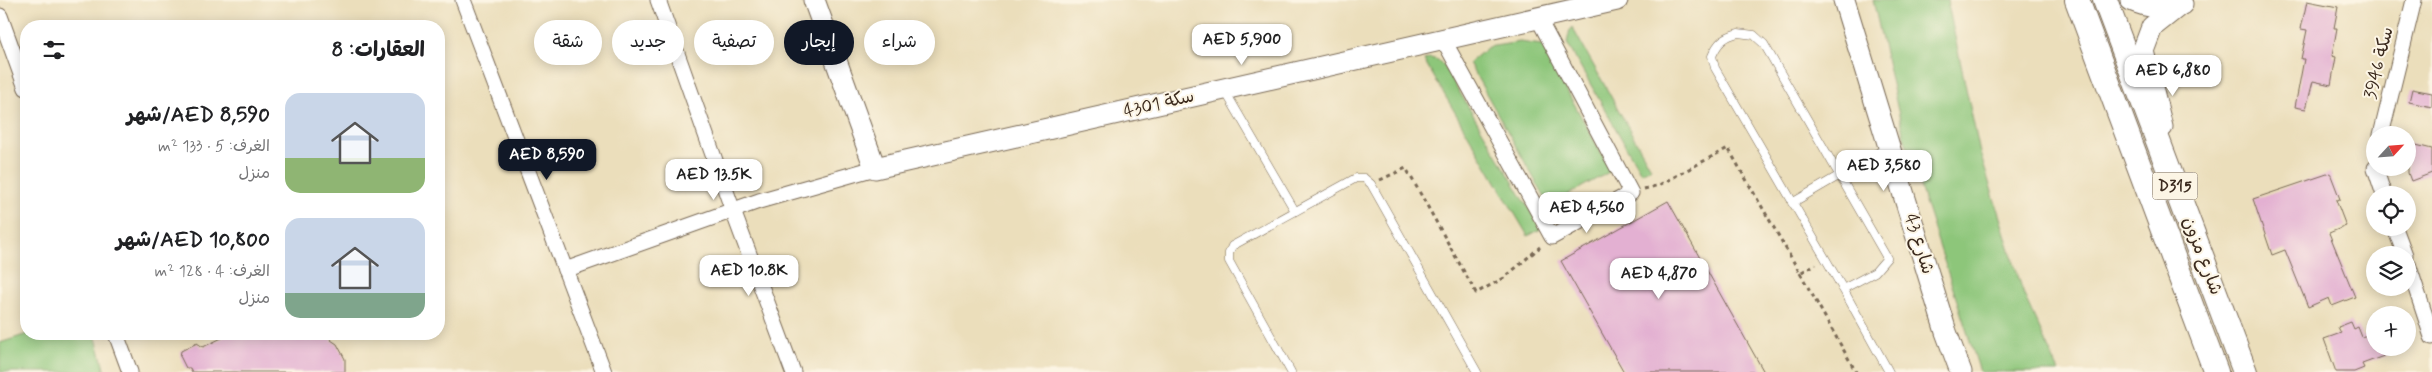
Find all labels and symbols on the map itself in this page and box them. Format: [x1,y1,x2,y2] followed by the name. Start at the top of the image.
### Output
[1185,23,1299,66] pin: AED 5,900
[2358,24,2400,102] street label: سكة 3946
[2116,54,2230,97] pin: AED 6,880
[1121,84,1197,124] street label: سكة 4301
[2366,126,2416,176] north arrow
[490,138,604,181] pin: AED 8,590
[1827,150,1941,192] pin: AED 3,580
[657,158,771,201] pin: AED 13.5K
[2152,172,2198,200] road number: D315
[1530,192,1644,234] pin: AED 4,560
[1898,211,1940,277] street label: شارع 43
[2176,214,2228,298] street label: شارع مزون
[692,254,806,297] pin: AED 10.8K
[1602,258,1716,300] pin: AED 4,870

